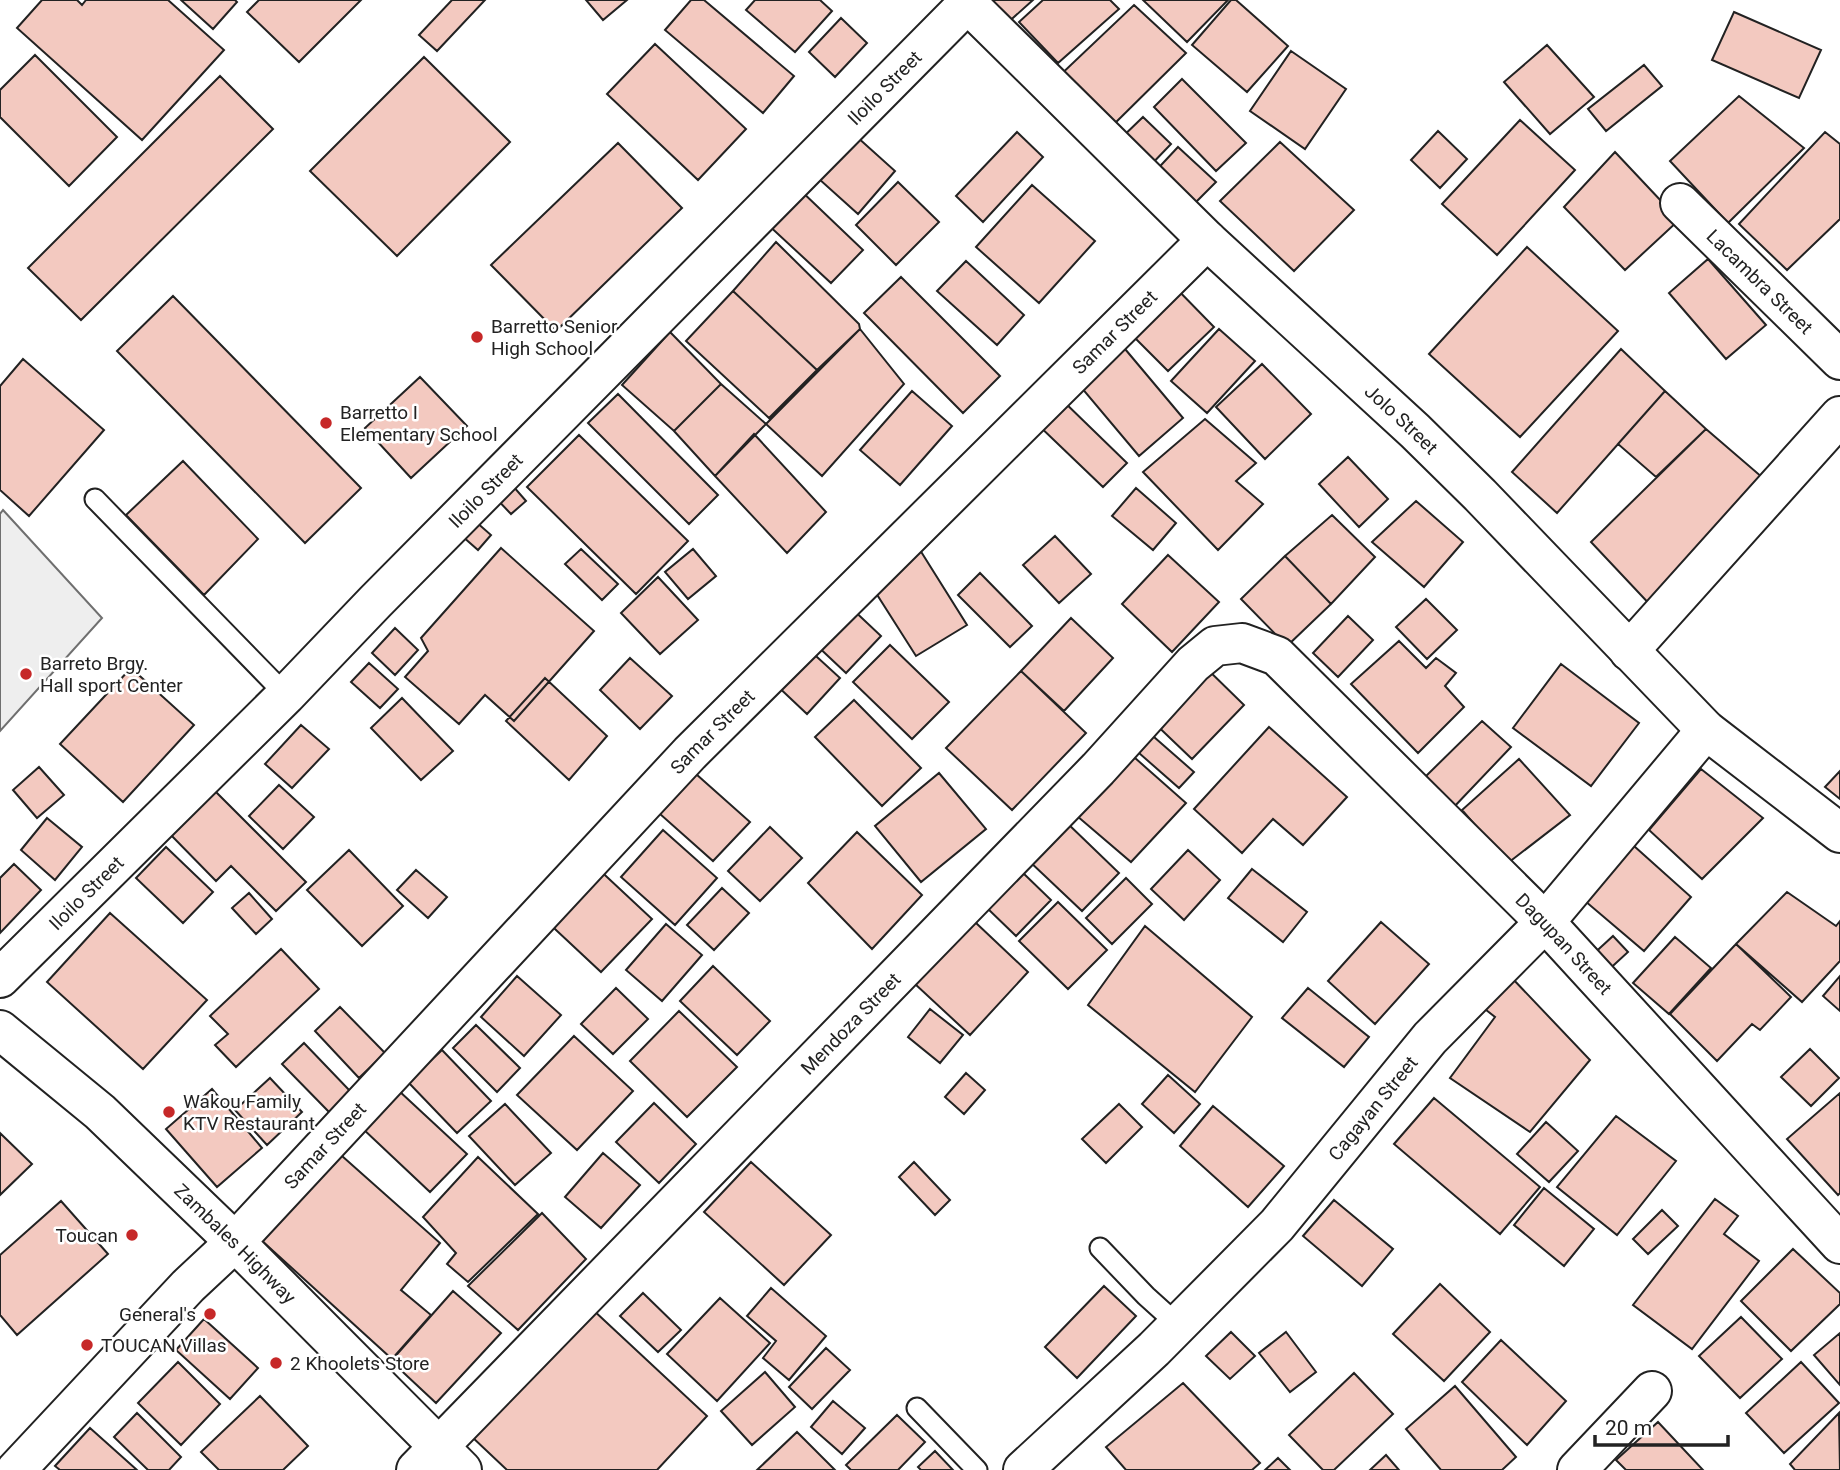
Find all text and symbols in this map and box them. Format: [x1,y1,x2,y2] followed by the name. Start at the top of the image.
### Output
[843,45,926,130] street label: Iloilo Street
[1702,224,1818,339] street label: Lacambra Street
[1067,285,1161,379] street label: Samar Street
[491,315,618,360] place label: Barretto Senior High School
[469,329,485,345] marker: Barretto Senior High School
[1360,379,1443,459] street label: Jolo Street
[340,401,498,446] place label: Barretto I Elementary School
[318,415,334,431] marker: Barretto I Elementary School
[444,448,527,533] street label: Iloilo Street
[40,652,183,697] place label: Barreto Brgy. Hall sport Center
[18,666,34,682] marker: Barreto Brgy. Hall sport Center
[665,684,759,779] street label: Samar Street
[44,851,128,935] street label: Iloilo Street
[1511,888,1617,999] street label: Dagupan Street
[796,968,905,1079] street label: Mendoza Street
[1323,1051,1422,1165] street label: Cagayan Street
[183,1090,315,1135] place label: Wakou Family KTV Restaurant
[279,1097,371,1194] street label: Samar Street
[161,1104,177,1120] marker: Wakou Family KTV Restaurant
[170,1179,301,1308] street label: Zambales Highway
[55,1224,118,1247] place label: Toucan
[124,1227,140,1243] marker: Toucan
[119,1303,196,1326] place label: General's
[202,1306,218,1322] marker: General's
[101,1334,227,1357] place label: TOUCAN Villas
[79,1337,95,1353] marker: TOUCAN Villas
[290,1352,429,1375] place label: 2 Khoolets Store
[268,1355,284,1371] marker: 2 Khoolets Store
[1595,1404,1728,1448] scale bar
[1605,1416,1652,1440] text: 20 m

